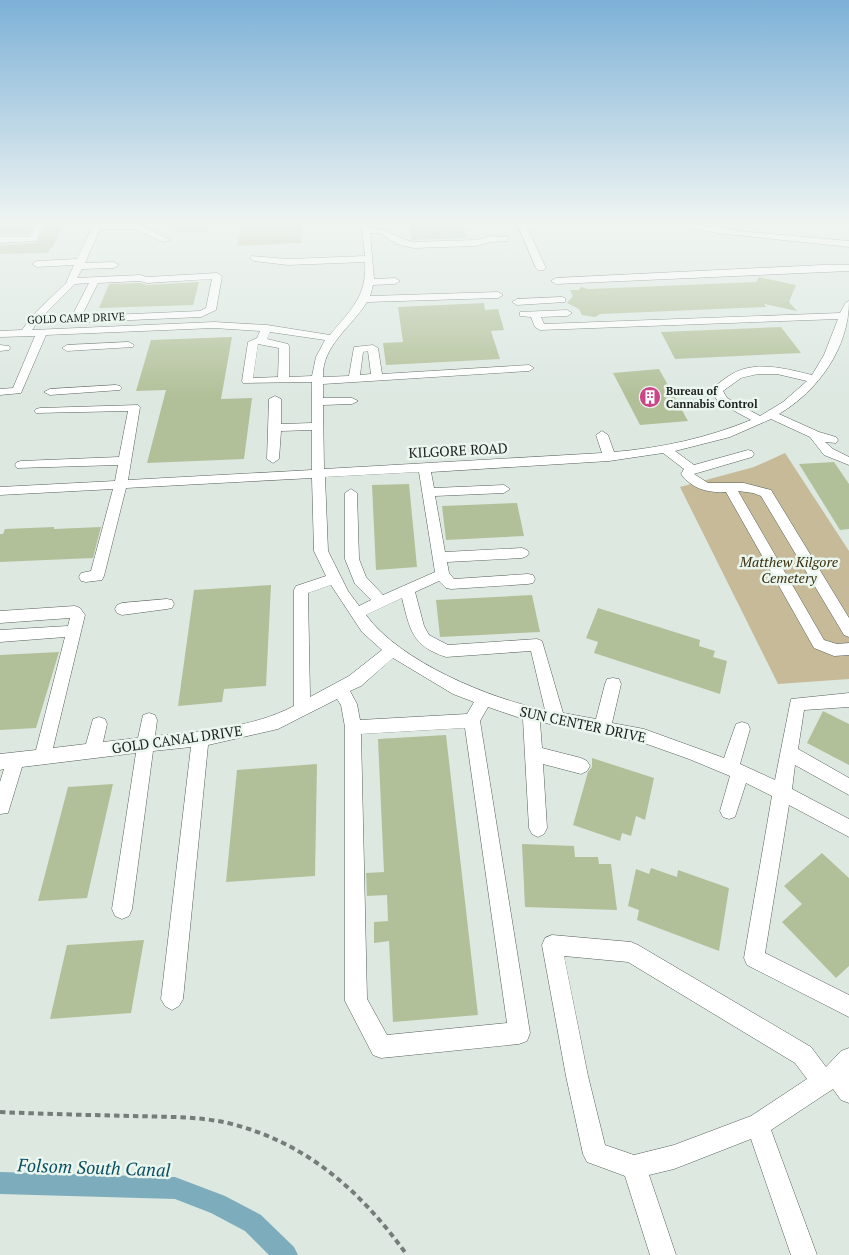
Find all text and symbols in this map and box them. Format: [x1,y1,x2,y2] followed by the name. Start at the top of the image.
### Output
[27,309,125,327] street label: GOLD CAMP DRIVE
[666,384,758,411] place label: Bureau of Cannabis Control
[638,385,662,409] building icon: Bureau of Cannabis Control
[408,438,508,462] street label: KILGORE ROAD
[739,552,839,587] park label: Matthew Kilgore Cemetery
[518,701,648,747] street label: SUN CENTER DRIVE
[111,720,243,758] street label: GOLD CANAL DRIVE
[16,1152,171,1182] water label: Folsom South Canal

